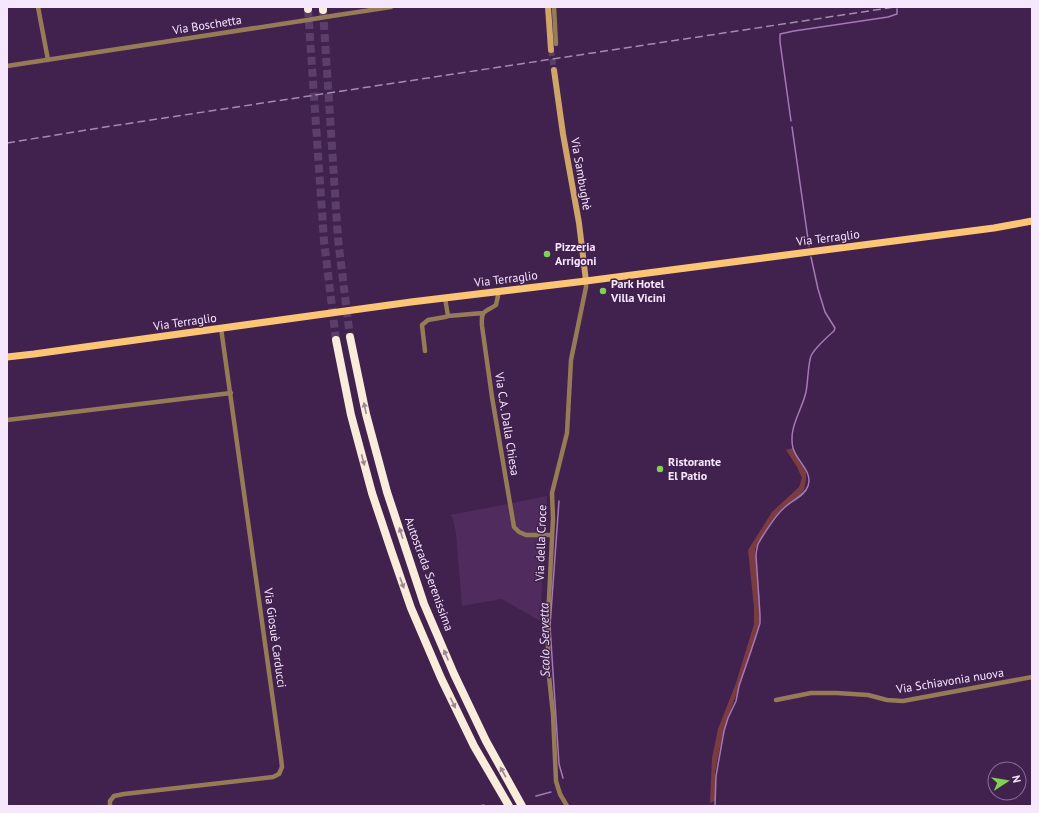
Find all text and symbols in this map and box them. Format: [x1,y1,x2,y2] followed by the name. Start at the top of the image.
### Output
[170,12,243,38] street label: Via Boschetta
[568,136,595,211] street label: Via Sambughè
[794,226,860,249] street label: Via Terraglio
[555,239,597,268] place label: Pizzeria Arrigoni
[542,249,552,259] marker: Pizzeria Arrigoni
[472,267,538,290] street label: Via Terraglio
[610,276,666,305] place label: Park Hotel Villa Vicini
[598,286,608,296] marker: Park Hotel Villa Vicini
[151,310,218,334] street label: Via Terraglio
[492,370,523,477] street label: Via C.A. Dalla Chiesa
[362,402,368,414] one-way arrow
[360,454,366,466] one-way arrow
[668,454,721,483] place label: Ristorante El Patio
[655,464,665,474] marker: Ristorante El Patio
[532,505,549,582] street label: Via della Croce
[402,515,457,633] street label: Autostrada Serenissima
[398,527,404,539] one-way arrow
[400,578,406,590] one-way arrow
[261,586,290,689] street label: Via Giosuè Carducci
[535,602,554,677] water label: Scolo Servetta
[443,649,449,661] one-way arrow
[894,665,1005,697] street label: Via Schiavonia nuova
[450,697,456,709] one-way arrow
[987,761,1027,801] north arrow
[499,766,506,778] one-way arrow
[1009,774,1024,784] text: N

